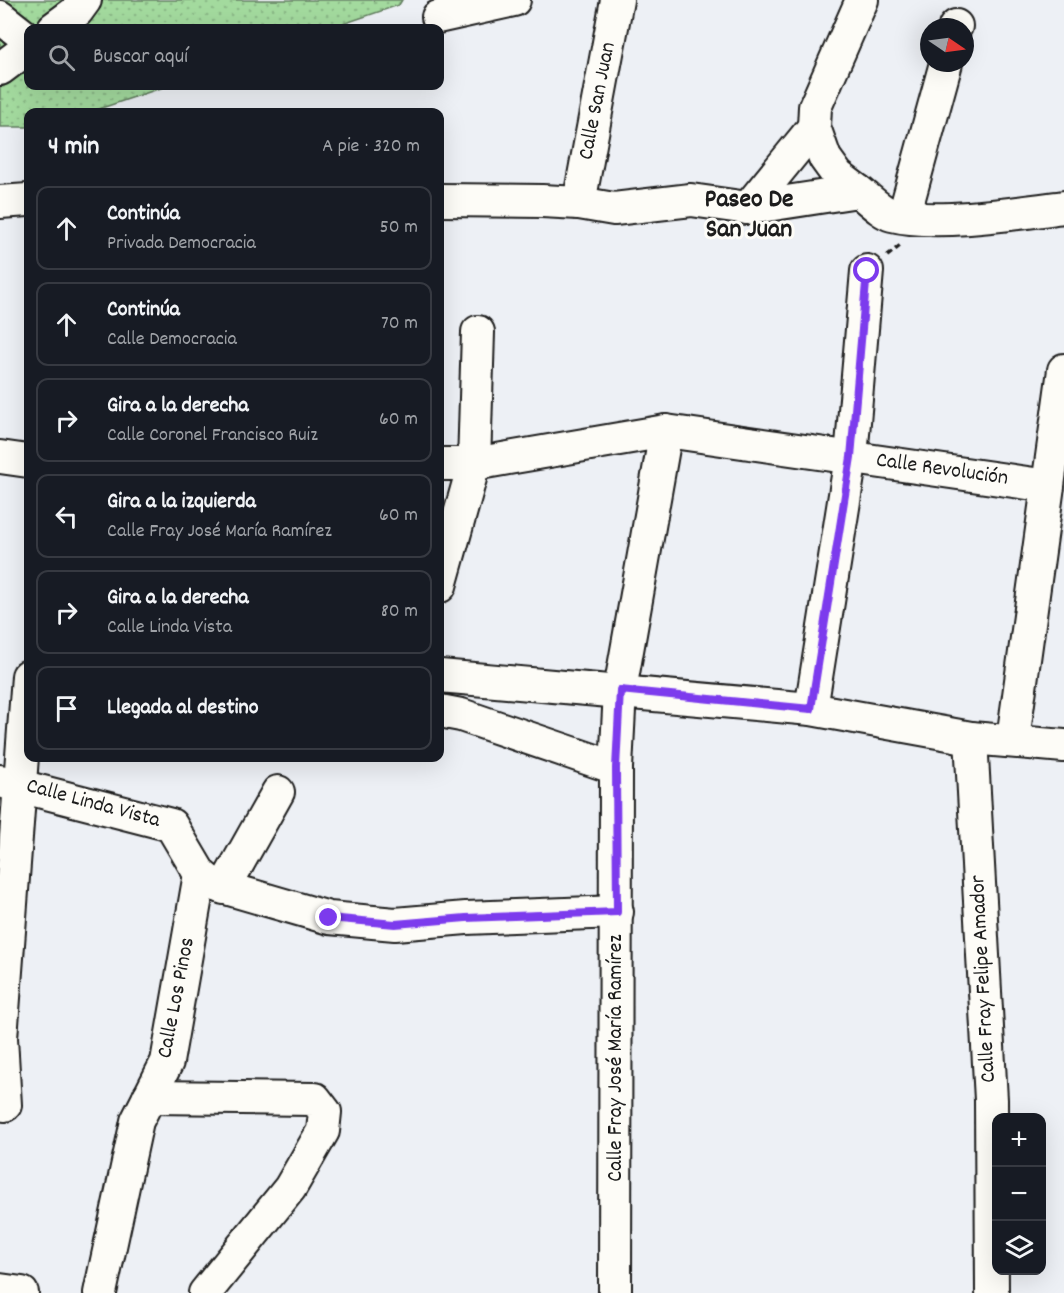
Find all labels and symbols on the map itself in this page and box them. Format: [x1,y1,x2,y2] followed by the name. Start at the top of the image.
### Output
[920,18,974,72] north arrow
[571,39,625,163] street label: Calle San Juan
[705,182,793,249] district label: Paseo De San Juan
[853,257,879,283] route start
[874,445,1010,495] street label: Calle Revolución
[23,771,164,837] street label: Calle Linda Vista
[963,874,1005,1084] street label: Calle Fray Felipe Amador
[315,904,341,930] route end
[601,934,632,1182] street label: Calle Fray José María Ramírez
[150,935,204,1061] street label: Calle Los Pinos

